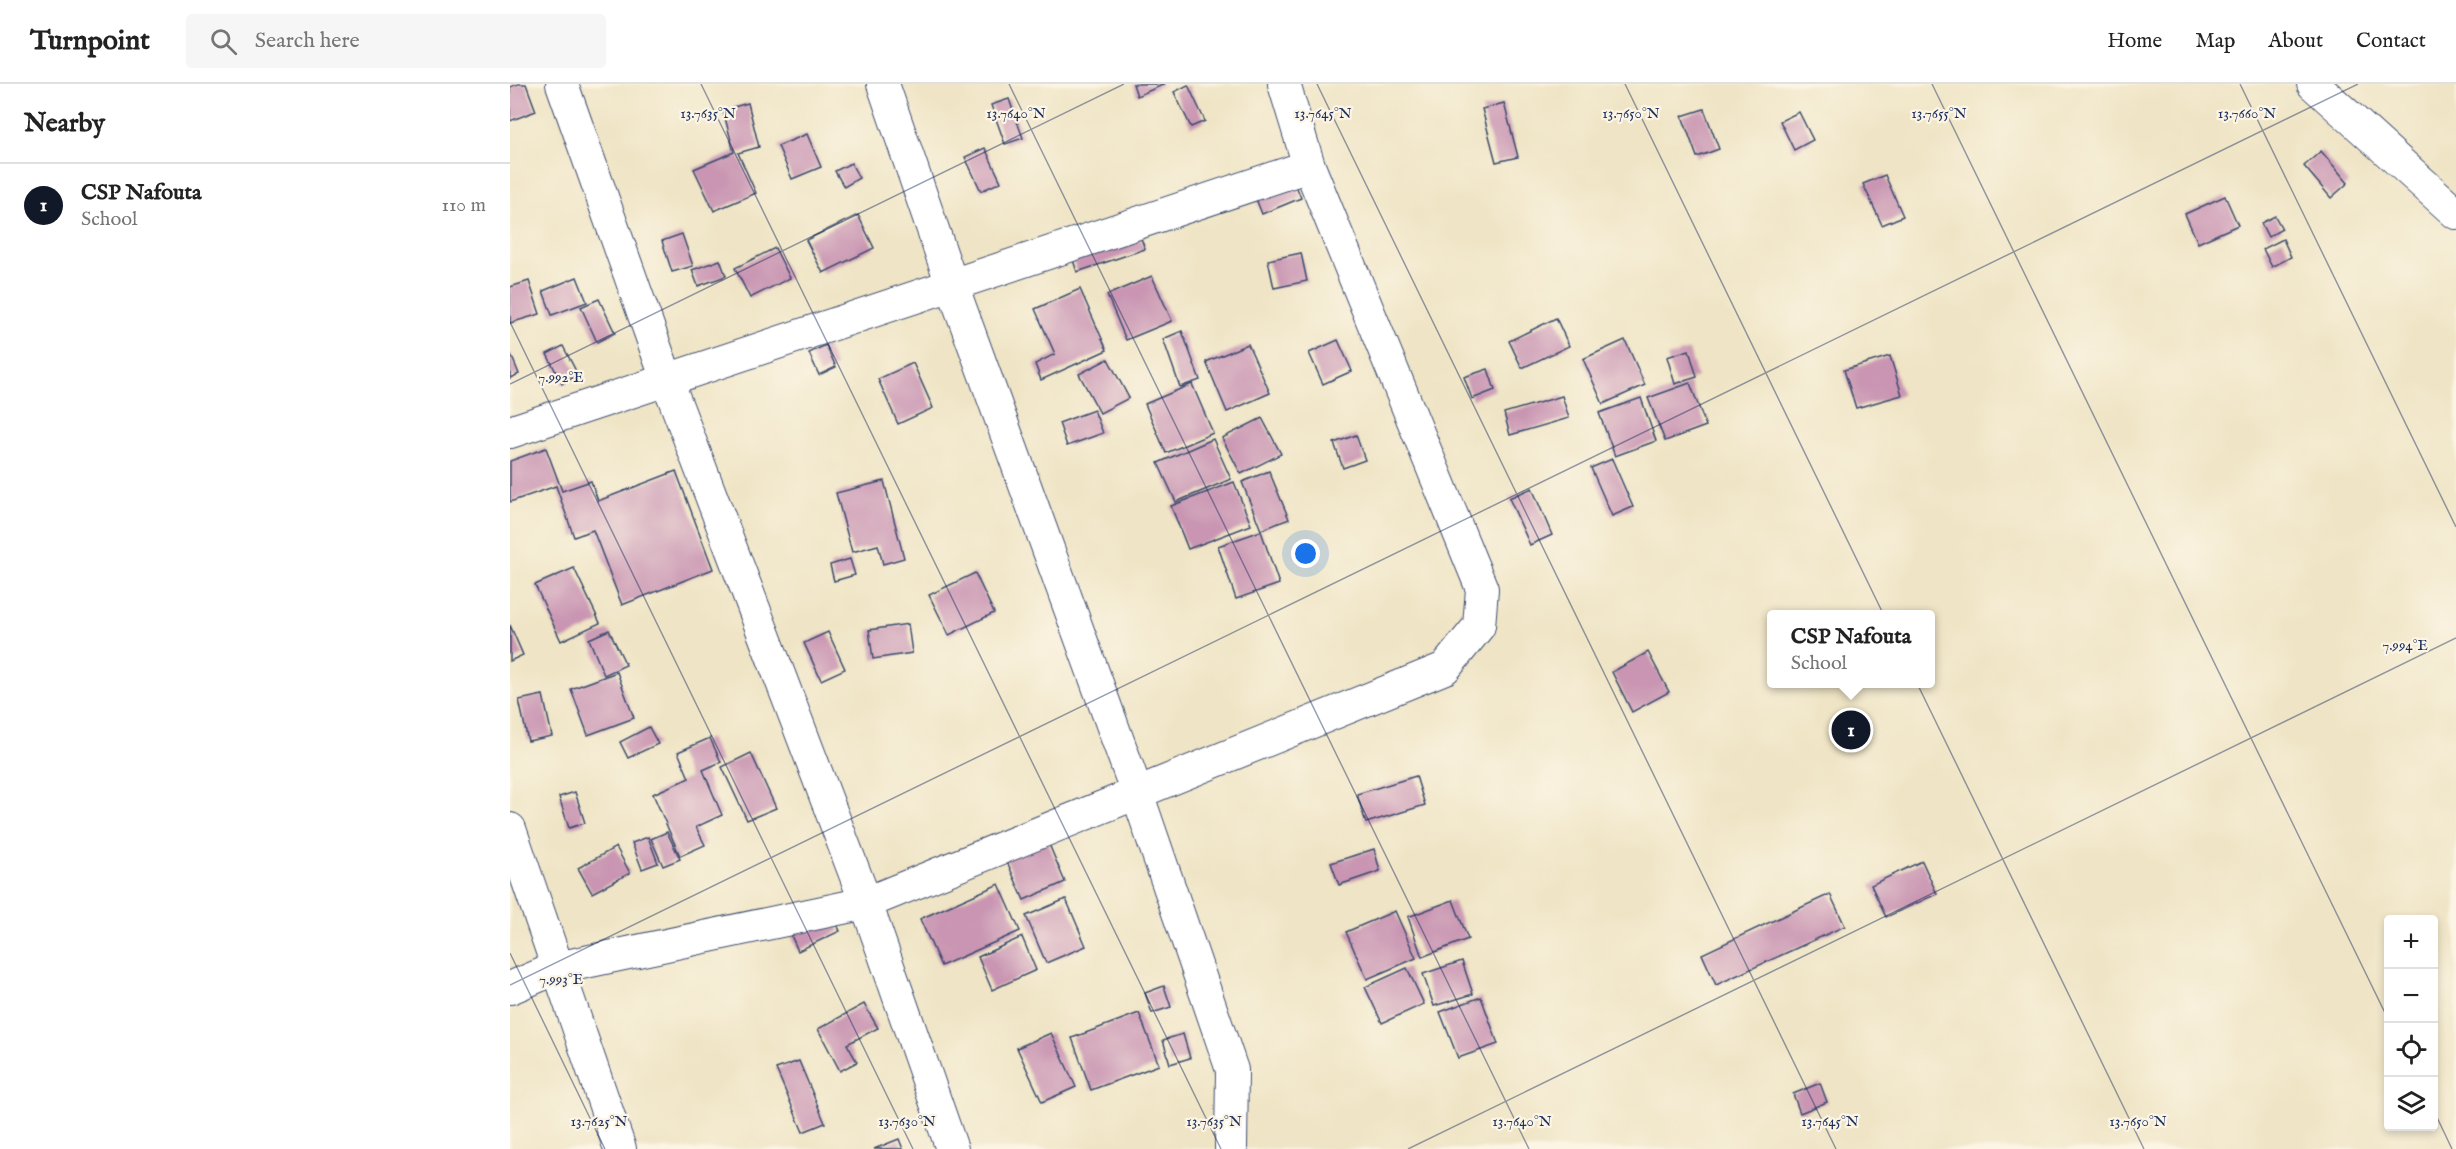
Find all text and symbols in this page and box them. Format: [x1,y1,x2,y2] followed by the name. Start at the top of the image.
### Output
[186,14,606,68] search box
[30,24,150,59] text: Turnpoint
[207,25,240,58] icon: search
[255,27,360,55] text: Search here
[2107,28,2162,55] text: Home
[2195,28,2235,55] text: Map
[2268,28,2323,55] text: About
[2356,28,2426,55] text: Contact
[680,104,736,123] text: 13.7635°N
[986,104,1046,123] text: 13.7640°N
[1294,104,1352,123] text: 13.7645°N
[1602,104,1660,123] text: 13.7650°N
[1911,104,1967,123] text: 13.7655°N
[2218,104,2276,123] text: 13.7660°N
[24,107,105,140] text: Nearby
[81,179,202,207] text: CSP Nafouta
[40,193,47,218] text: 1
[442,193,486,218] text: 110 m
[81,207,137,232] text: School
[538,368,584,387] text: 7.992°E
[1291,539,1320,568] your location
[1767,610,1935,688] popup
[1791,623,1911,651] text: CSP Nafouta
[2382,636,2428,655] text: 7.994°E
[1791,651,1847,676] text: School
[1832,708,1870,752] pin: 1
[2384,915,2438,1131] map controls
[2384,915,2438,969] button: +
[2384,969,2438,1023] button: −
[539,970,583,989] text: 7.993°E
[2384,1023,2438,1077] button: locate
[2384,1077,2438,1131] button: layers
[570,1112,628,1131] text: 13.7625°N
[878,1112,936,1131] text: 13.7630°N
[1186,1112,1242,1131] text: 13.7635°N
[1492,1112,1552,1131] text: 13.7640°N
[1801,1112,1859,1131] text: 13.7645°N
[2109,1112,2167,1131] text: 13.7650°N

